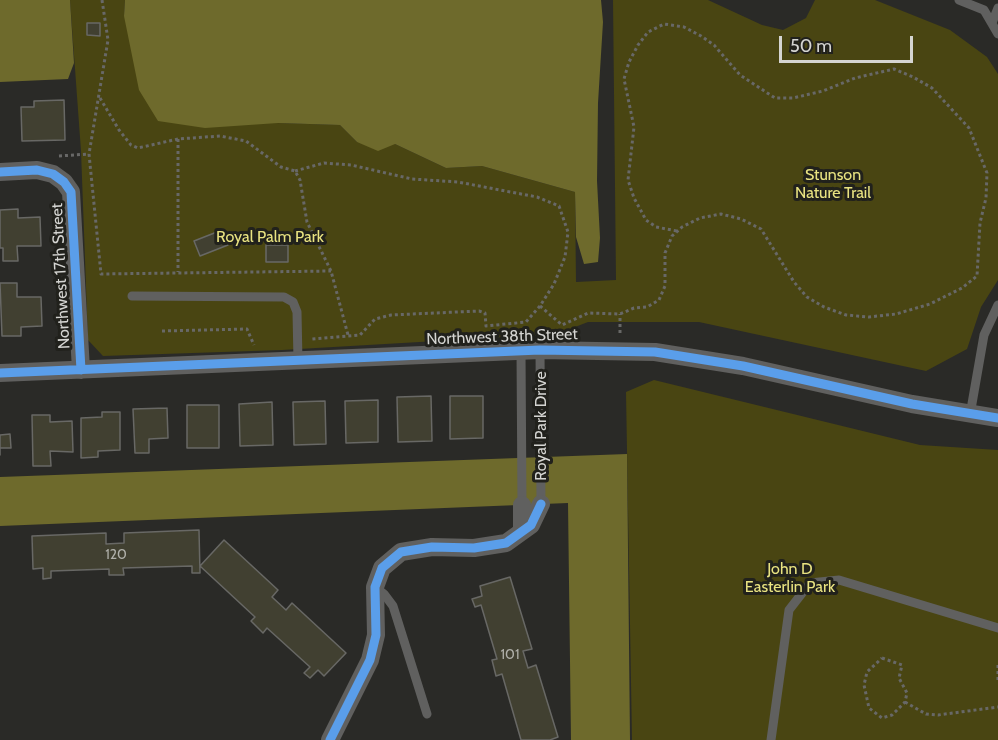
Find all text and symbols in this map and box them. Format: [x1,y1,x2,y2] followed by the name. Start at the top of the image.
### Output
[782,24,916,62] scale bar
[790,35,832,57] text: 50 m
[795,165,871,203] park label: Stunson Nature Trail
[48,202,74,350] street label: Northwest 17th Street
[216,227,324,247] park label: Royal Palm Park
[426,325,578,349] street label: Northwest 38th Street
[531,371,551,481] street label: Royal Park Drive
[105,547,127,563] house number: 120
[745,559,835,597] park label: John D Easterlin Park
[501,647,519,663] house number: 101

